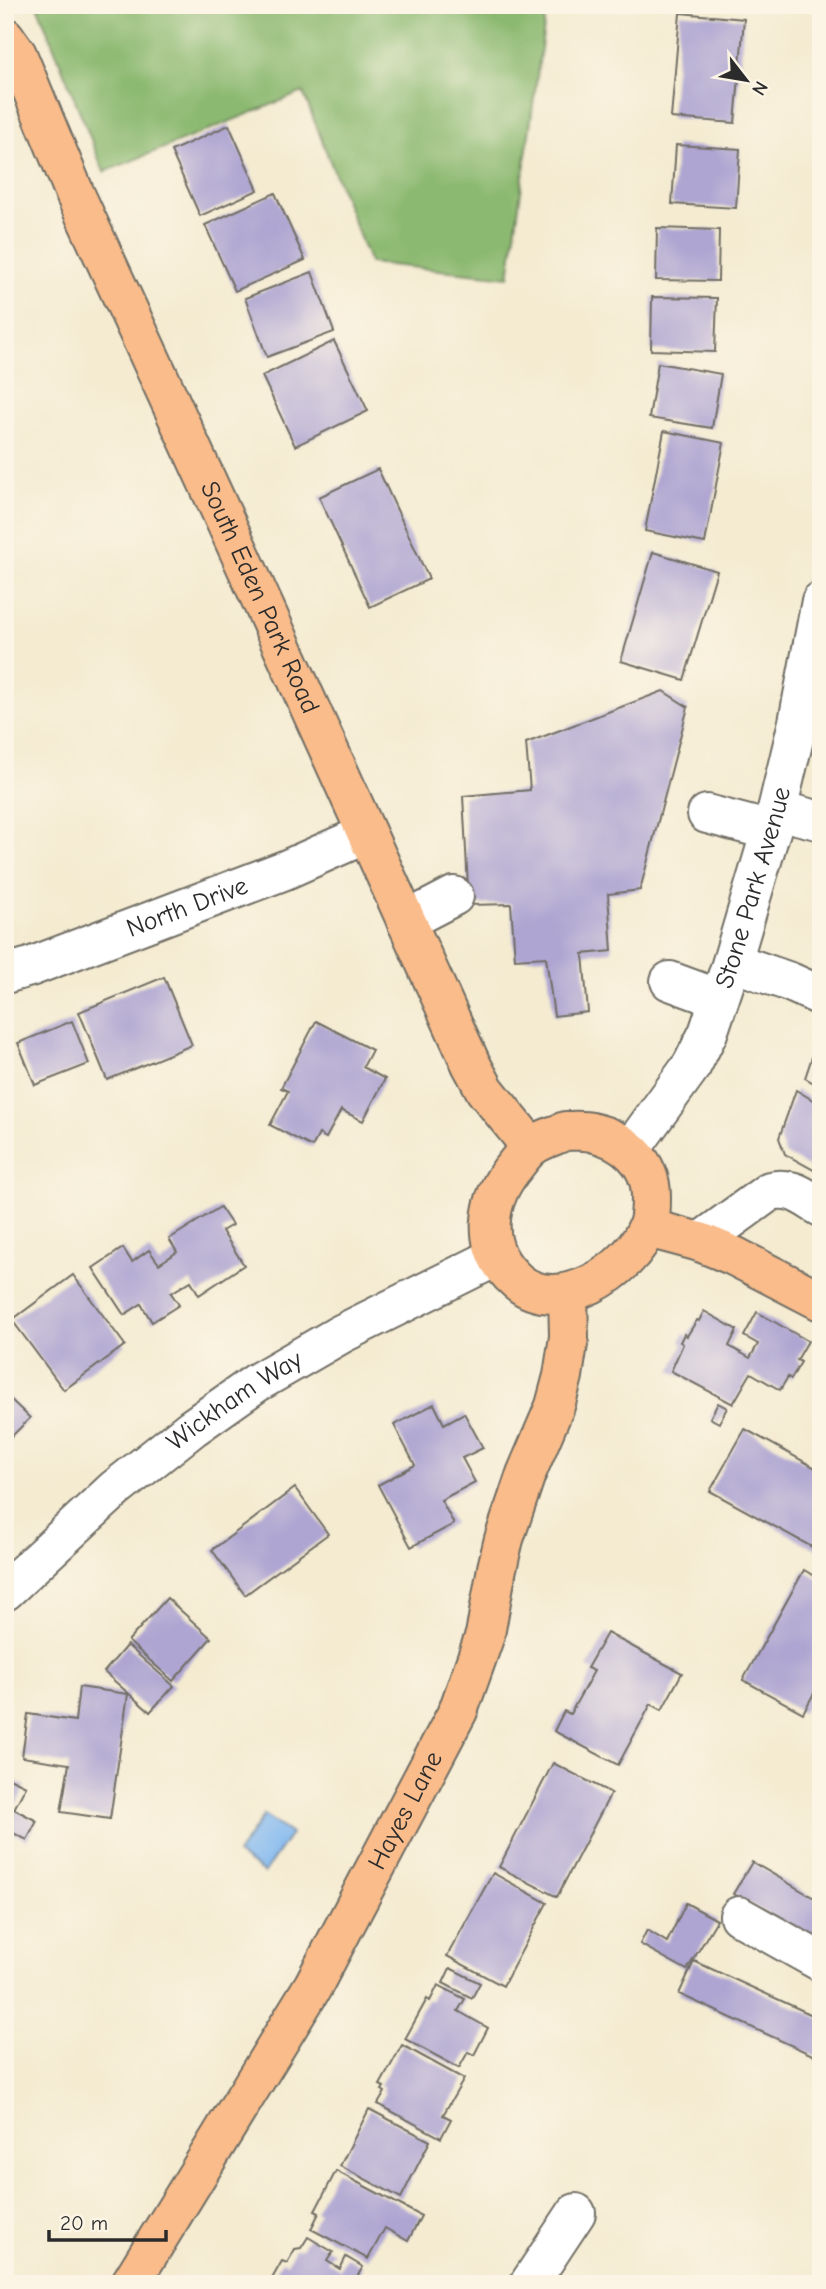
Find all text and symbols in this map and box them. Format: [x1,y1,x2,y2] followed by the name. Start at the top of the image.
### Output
[710,46,780,116] north arrow
[747,77,772,99] text: N
[194,477,325,718] street label: South Eden Park Road
[709,784,797,992] street label: Stone Park Avenue
[122,871,252,944] street label: North Drive
[161,1344,308,1457] street label: Wickham Way
[362,1746,449,1875] street label: Hayes Lane
[49,2198,166,2242] scale bar
[60,2211,108,2235] text: 20 m

